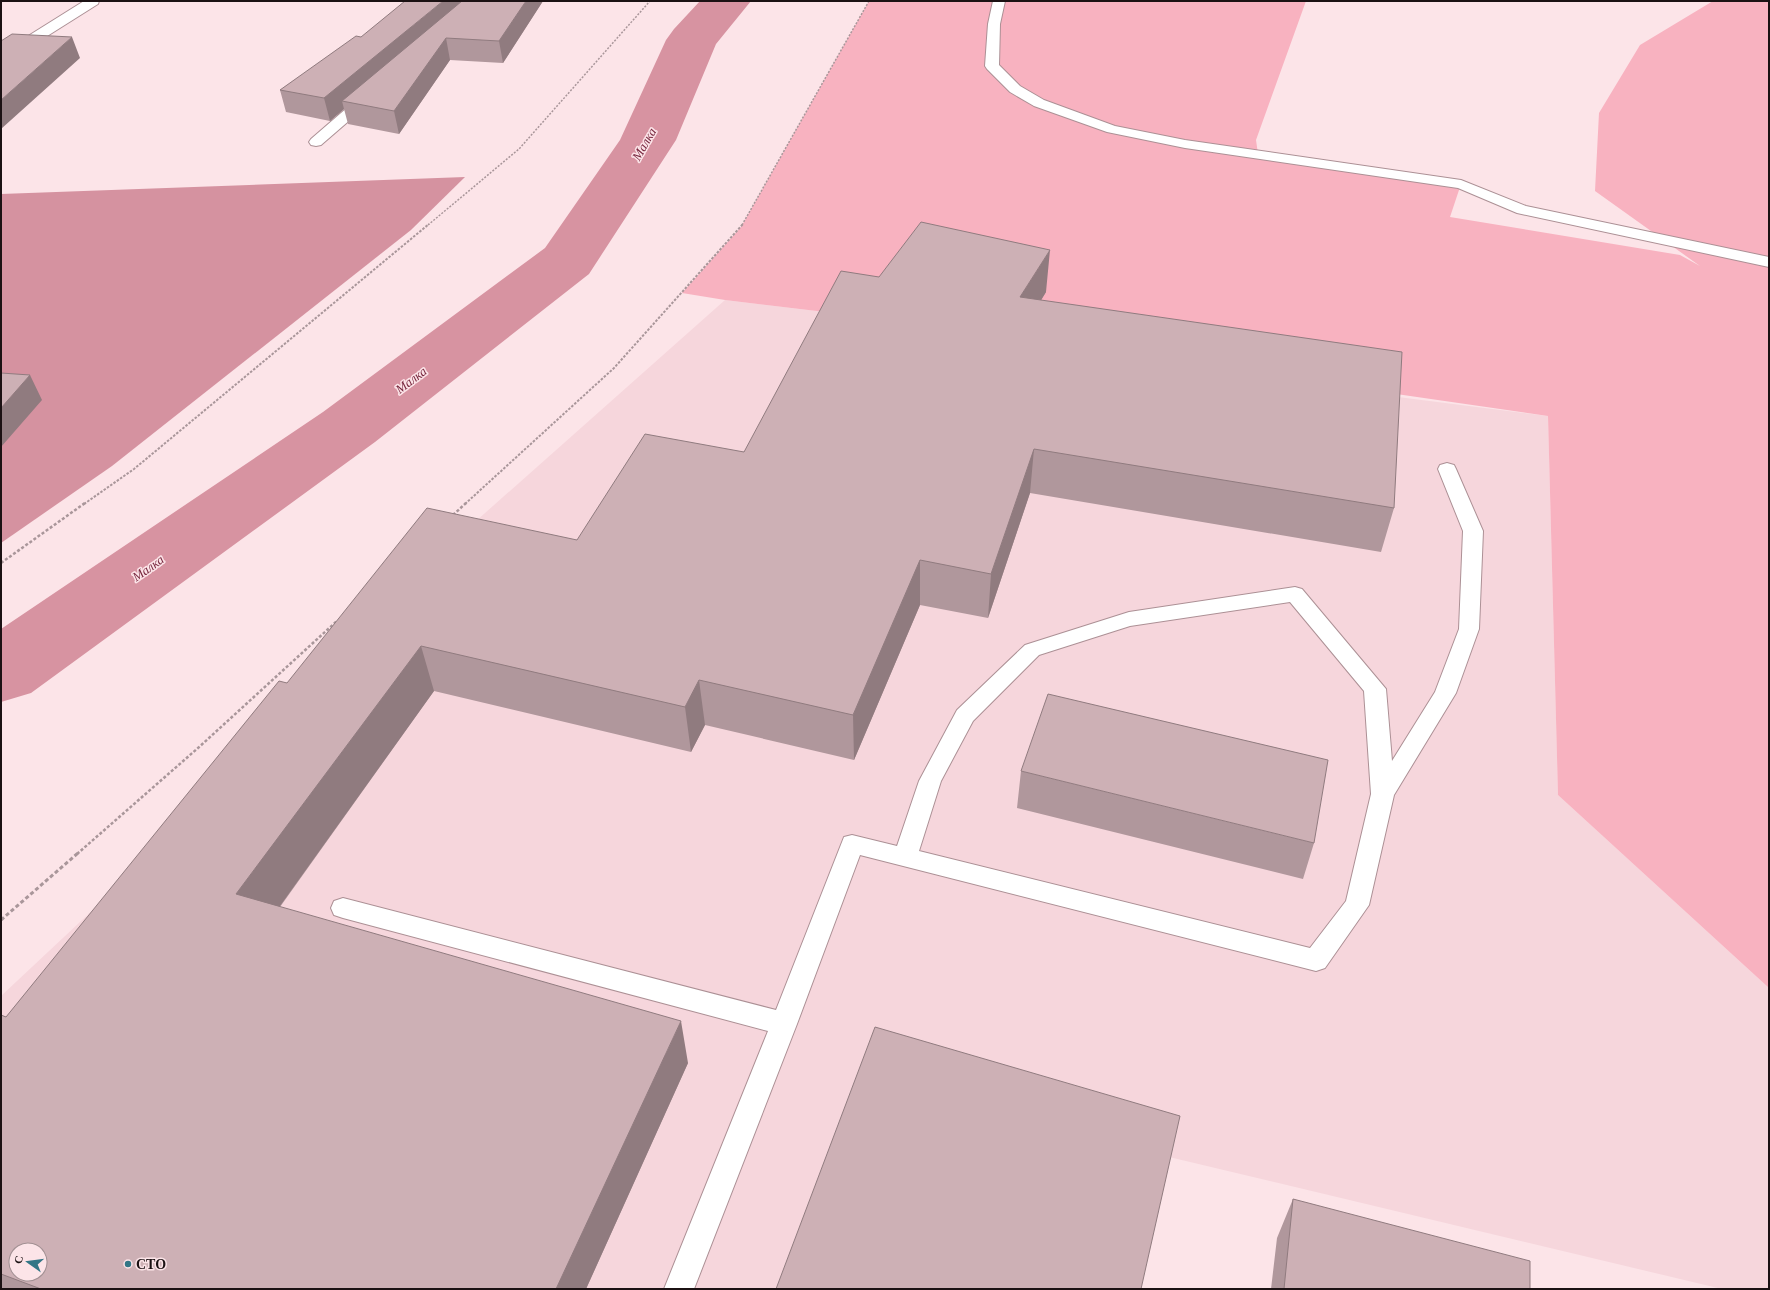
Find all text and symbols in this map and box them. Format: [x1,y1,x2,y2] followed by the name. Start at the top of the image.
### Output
[628,125,660,164] water label: Малка
[392,363,430,397] water label: Малка
[129,552,167,585] water label: Малка
[8,1242,48,1282] north arrow
[12,1254,25,1265] text: С
[136,1257,166,1272] place label: СТО
[123,1259,133,1269] marker: СТО

